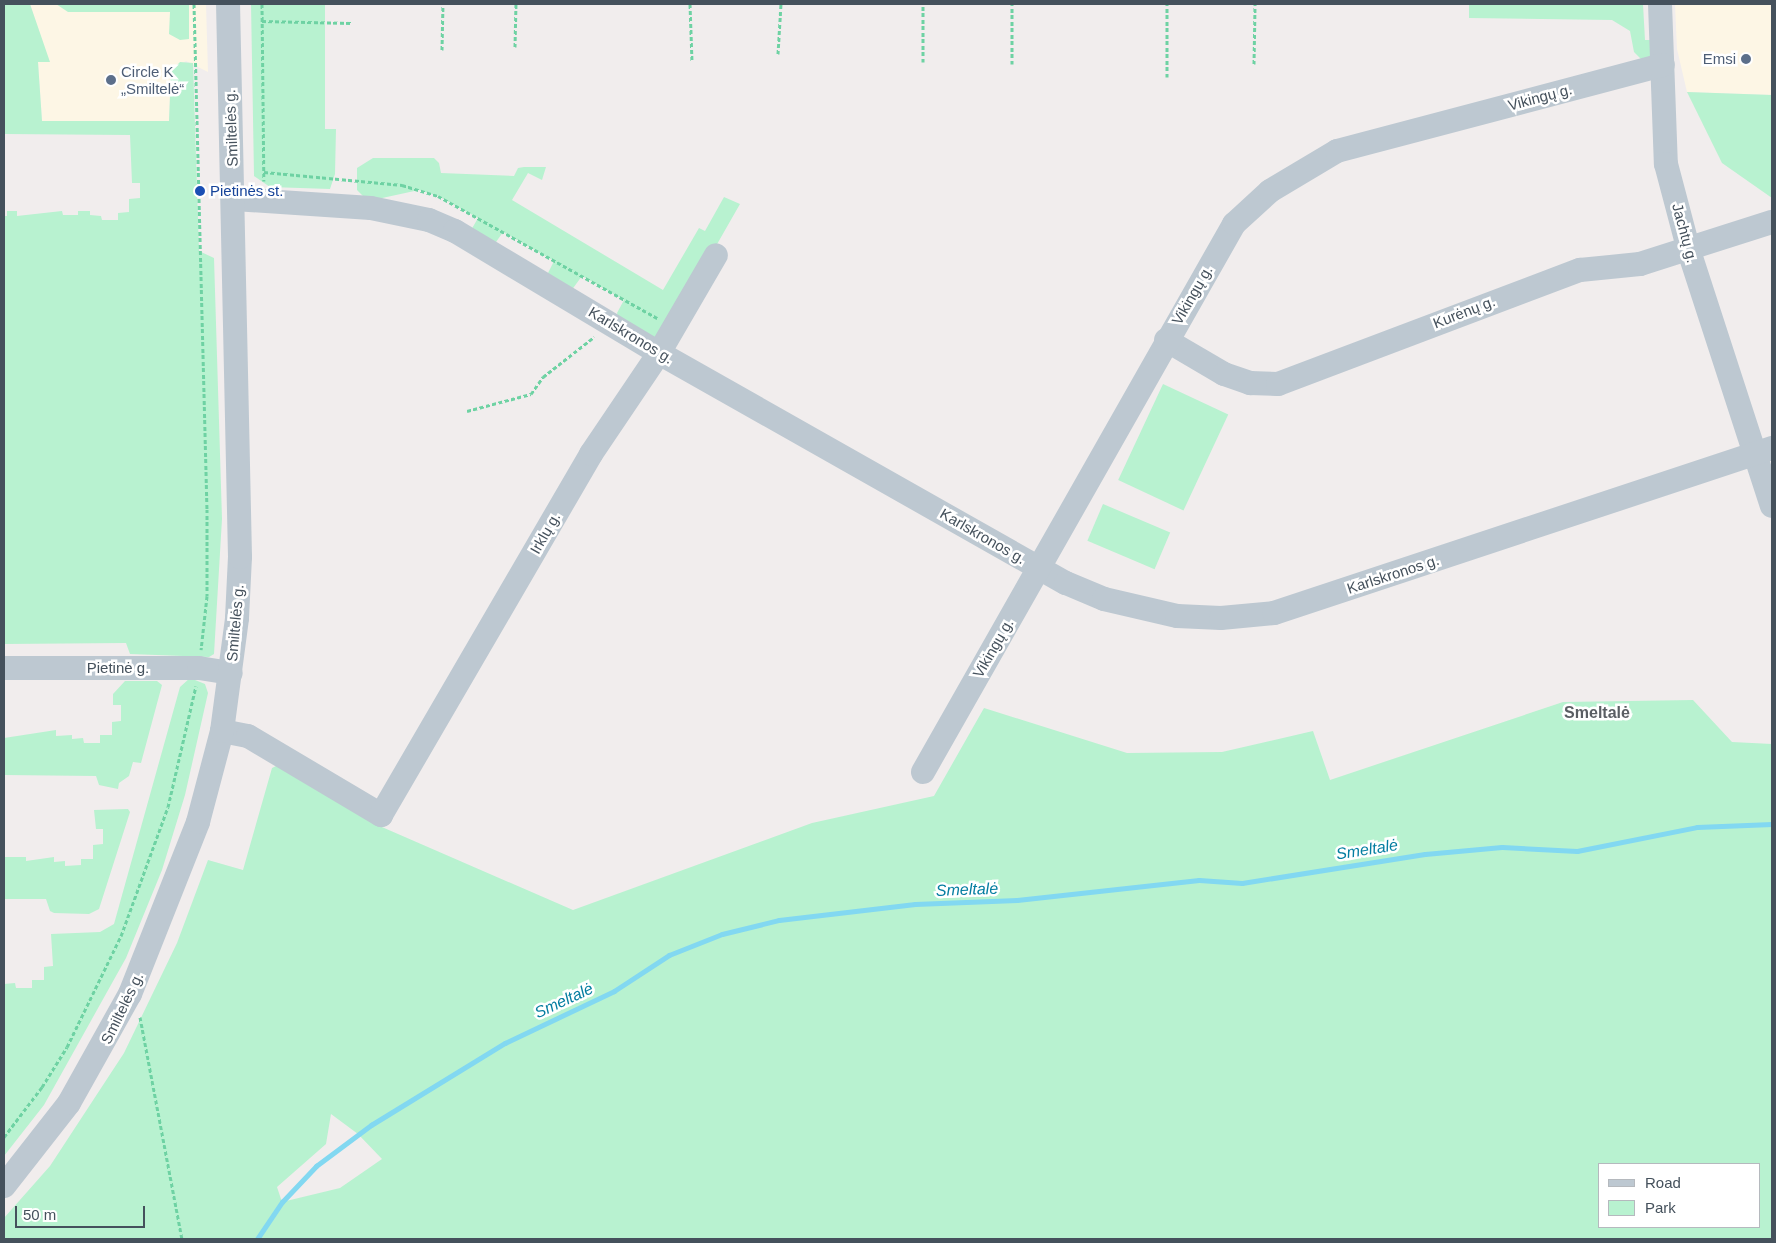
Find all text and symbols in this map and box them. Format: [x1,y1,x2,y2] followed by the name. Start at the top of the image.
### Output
[1703,50,1736,68] place label: Emsi
[1740,53,1752,65] marker: Emsi
[121,62,184,97] place label: Circle K „Smiltelė“
[105,74,117,86] marker: Circle K „Smiltelė“
[1506,80,1574,114] street label: Vikingų g.
[221,89,241,167] street label: Smiltelės g.
[210,182,283,200] place label: Pietinės st.
[194,185,206,197] marker: Pietinės st.
[1668,201,1702,265] street label: Jachtų g.
[1168,262,1216,328] street label: Vikingų g.
[1430,292,1498,332] street label: Kurėnų g.
[585,303,677,367] street label: Karlskronos g.
[937,504,1029,568] street label: Karlskronos g.
[526,509,564,557] street label: Irklų g.
[1345,551,1441,597] street label: Karlskronos g.
[223,584,247,662] street label: Smiltelės g.
[969,615,1017,681] street label: Vikingų g.
[87,659,149,677] street label: Pietinė g.
[1564,703,1630,723] district label: Smeltalė
[1335,836,1399,864] water label: Smeltalė
[936,879,998,901] water label: Smeltalė
[97,969,147,1047] street label: Smiltelės g.
[532,979,596,1023] water label: Smeltalė
[1598,1163,1761,1228] legend
[1645,1174,1681,1191] text: Road
[18,1196,148,1228] scale bar
[1645,1199,1676,1216] text: Park
[23,1206,56,1223] text: 50 m

